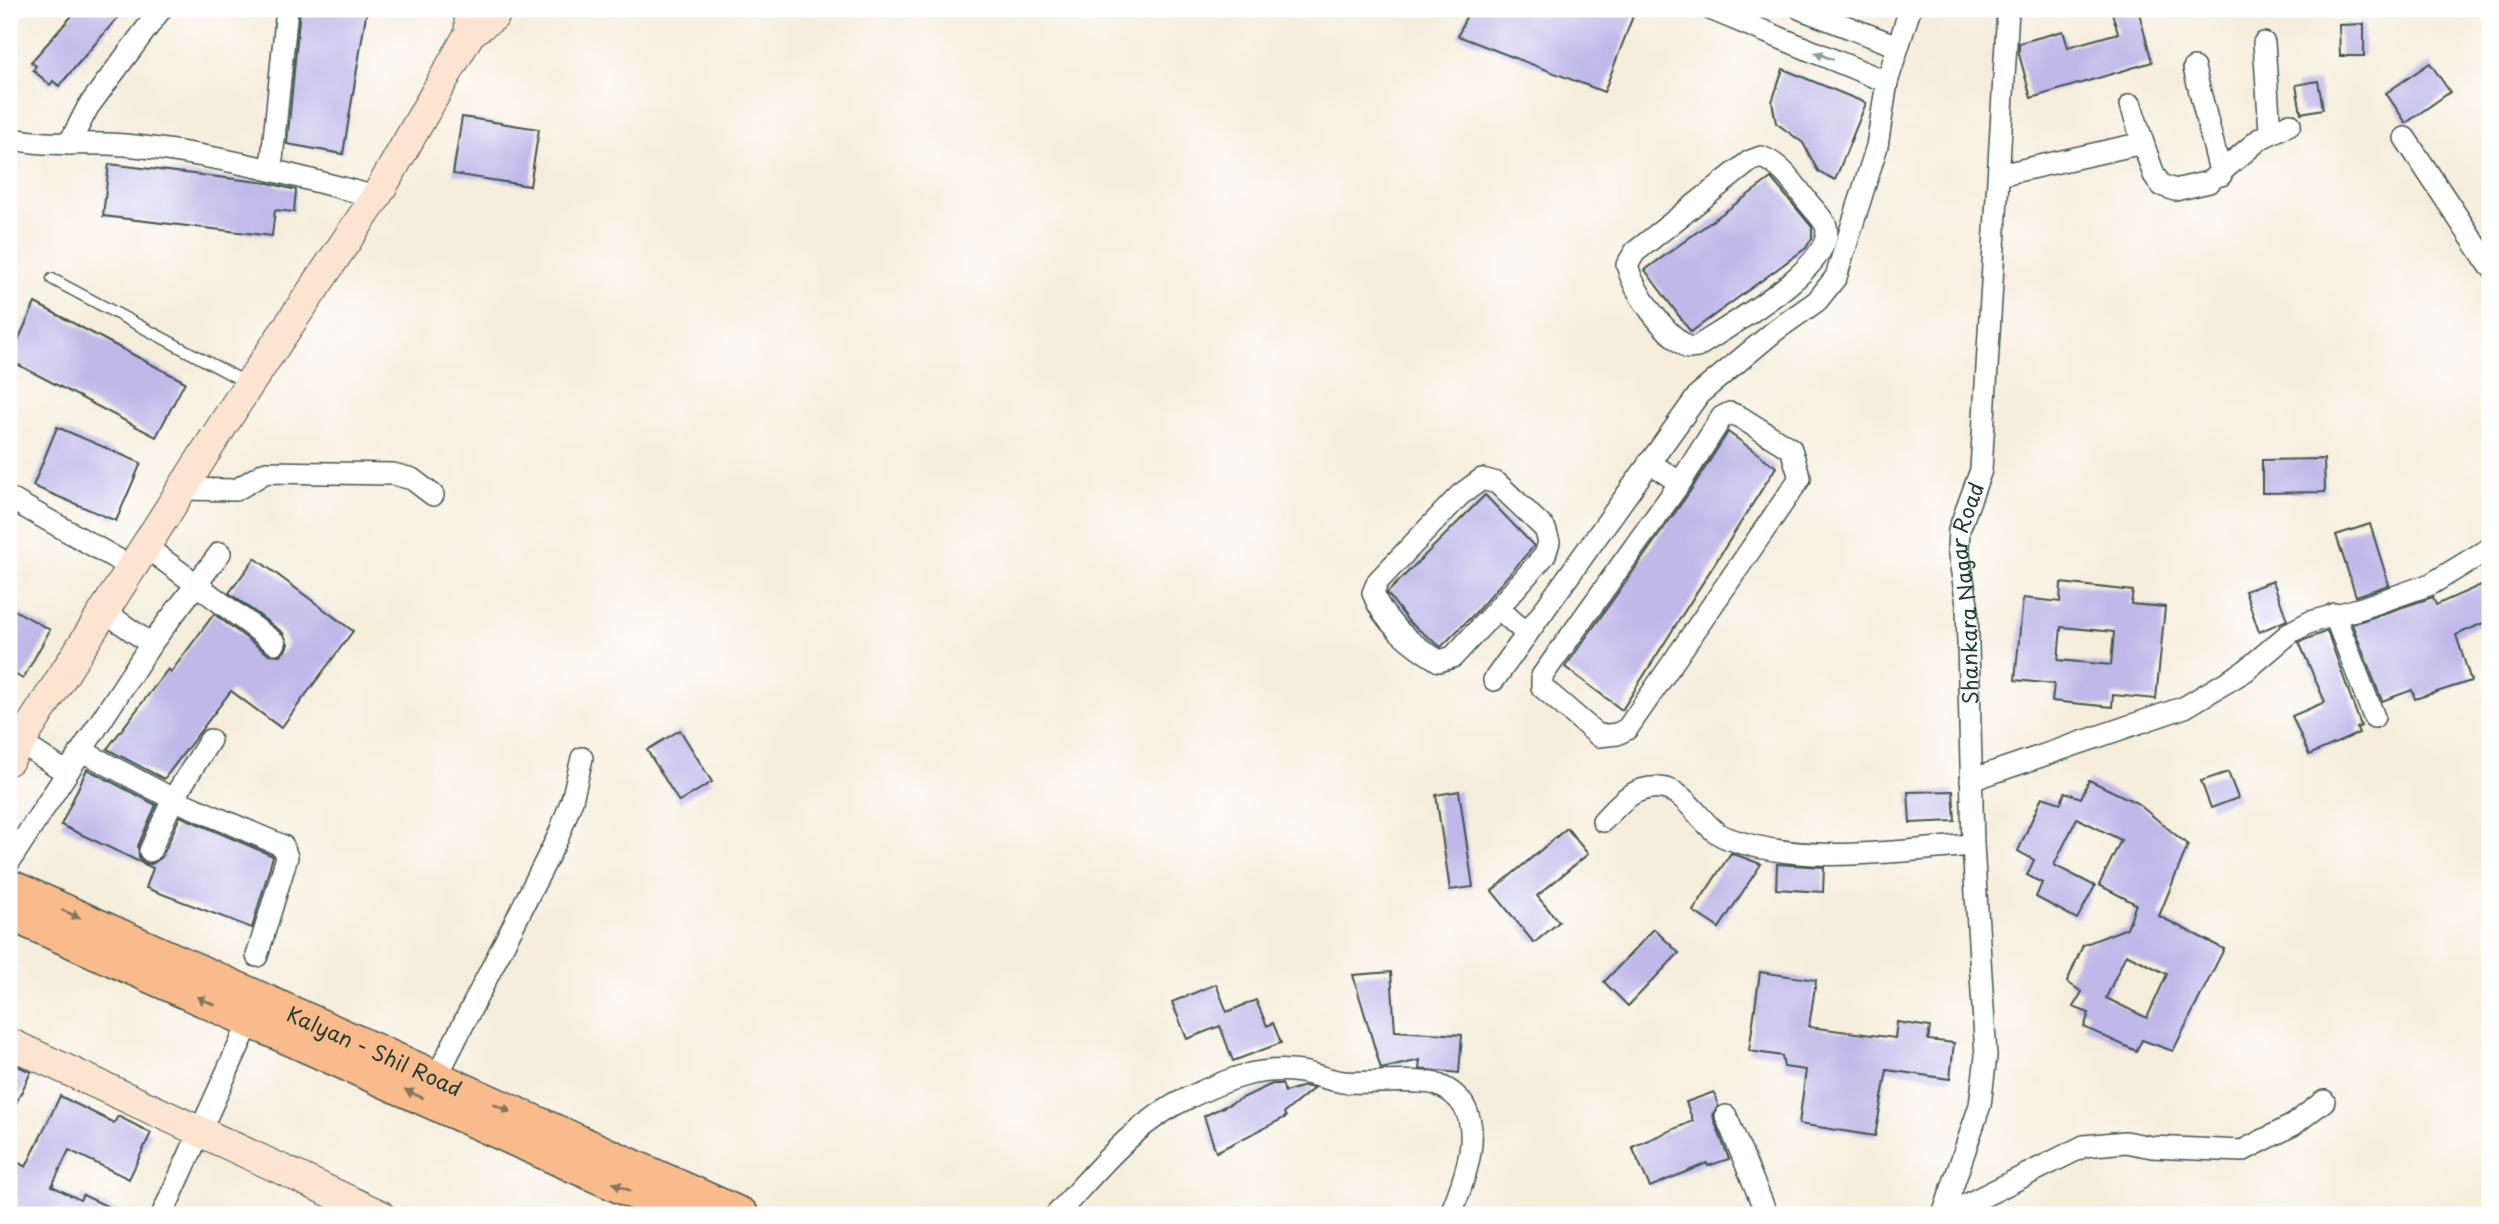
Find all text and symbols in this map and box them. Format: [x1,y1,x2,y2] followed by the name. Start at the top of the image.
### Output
[1813,50,1834,61] one-way arrow
[1942,477,1991,705] street label: Shankara Nagar Road
[61,908,81,920] one-way arrow
[196,995,217,1006] one-way arrow
[282,997,468,1104] street label: Kalyan - Shil Road
[404,1088,424,1100] one-way arrow
[492,1102,512,1113] one-way arrow
[611,1181,632,1192] one-way arrow

